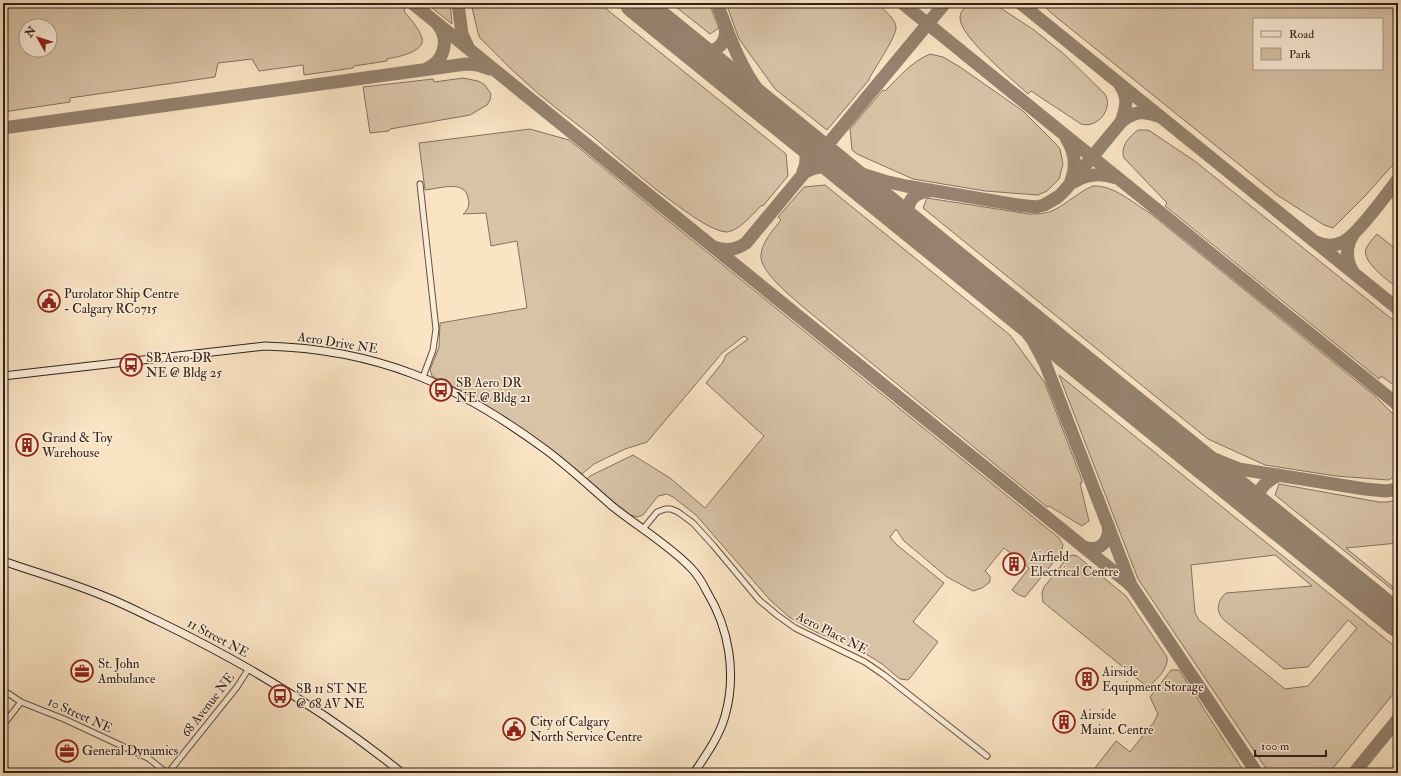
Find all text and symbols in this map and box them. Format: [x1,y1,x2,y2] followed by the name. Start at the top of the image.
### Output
[18,18,58,58] north arrow
[1253,18,1383,70] legend
[22,23,39,41] text: N
[1289,27,1314,42] text: Road
[1289,47,1311,62] text: Park
[64,286,179,318] place label: Purolator Ship Centre - Calgary RC0715
[36,288,62,314] public building icon: Purolator Ship Centre - Calgary RC0715
[296,329,379,357] street label: Aero Drive NE
[146,350,222,381] place label: SB Aero DR NE @ Bldg 25
[118,352,144,378] bus stop icon: SB Aero DR NE @ Bldg 25
[456,375,531,406] place label: SB Aero DR NE @ Bldg 21
[428,377,454,403] bus stop icon: SB Aero DR NE @ Bldg 21
[41,430,113,461] place label: Grand & Toy Warehouse
[14,432,40,458] building icon: Grand & Toy Warehouse
[1029,549,1119,580] place label: Airfield Electrical Centre
[1001,551,1027,577] building icon: Airfield Electrical Centre
[793,608,870,658] street label: Aero Place NE
[185,615,251,661] street label: 11 Street NE
[97,656,156,687] place label: St. John Ambulance
[69,658,95,684] office icon: St. John Ambulance
[1101,664,1204,696] place label: Airside Equipment Storage
[1074,666,1100,692] building icon: Airside Equipment Storage
[178,670,238,740] street label: 68 Avenue NE
[296,681,367,712] place label: SB 11 ST NE @ 68 AV NE
[267,683,293,709] bus stop icon: SB 11 ST NE @ 68 AV NE
[45,694,115,736] street label: 10 Street NE
[1079,707,1154,738] place label: Airside Maint. Centre
[1051,709,1077,735] building icon: Airside Maint. Centre
[530,714,643,745] place label: City of Calgary North Service Centre
[501,716,527,742] public building icon: City of Calgary North Service Centre
[1255,732,1326,758] scale bar
[54,738,80,764] office icon: General Dynamics
[1261,739,1290,754] text: 100 m
[82,743,179,760] place label: General Dynamics

